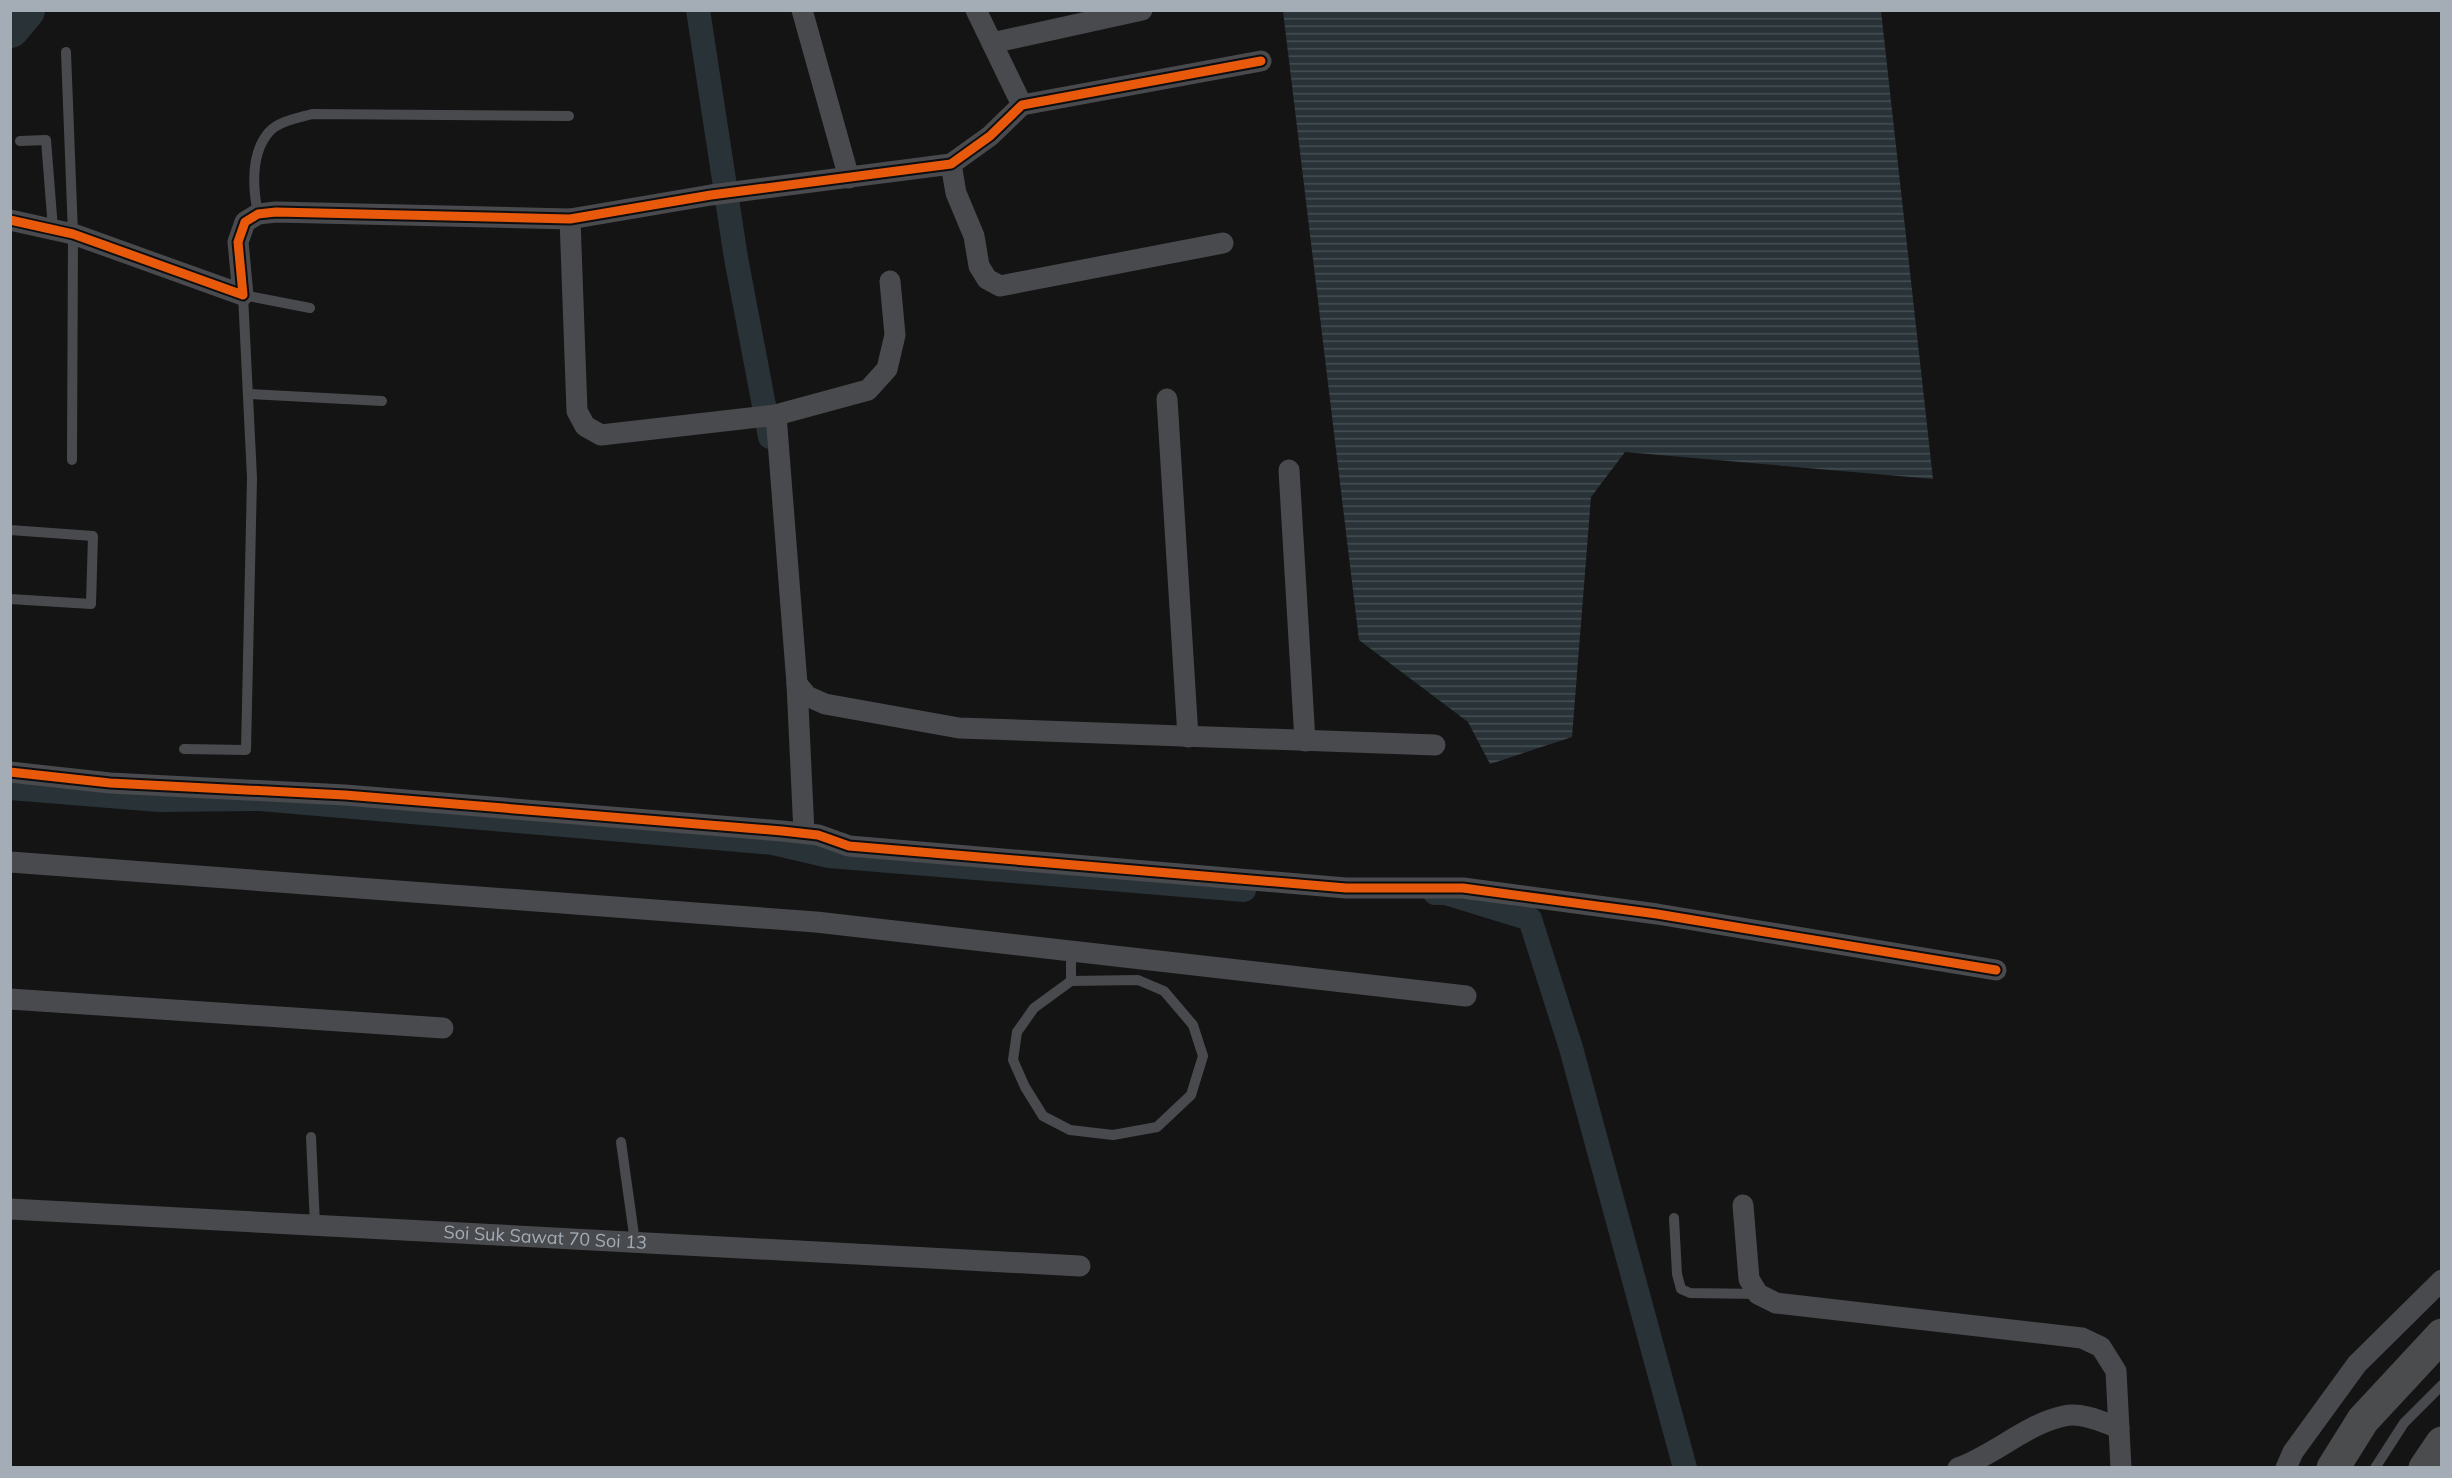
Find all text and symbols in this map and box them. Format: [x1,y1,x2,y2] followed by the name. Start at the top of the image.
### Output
[443,1220,648,1254] street label: Soi Suk Sawat 70 Soi 13

